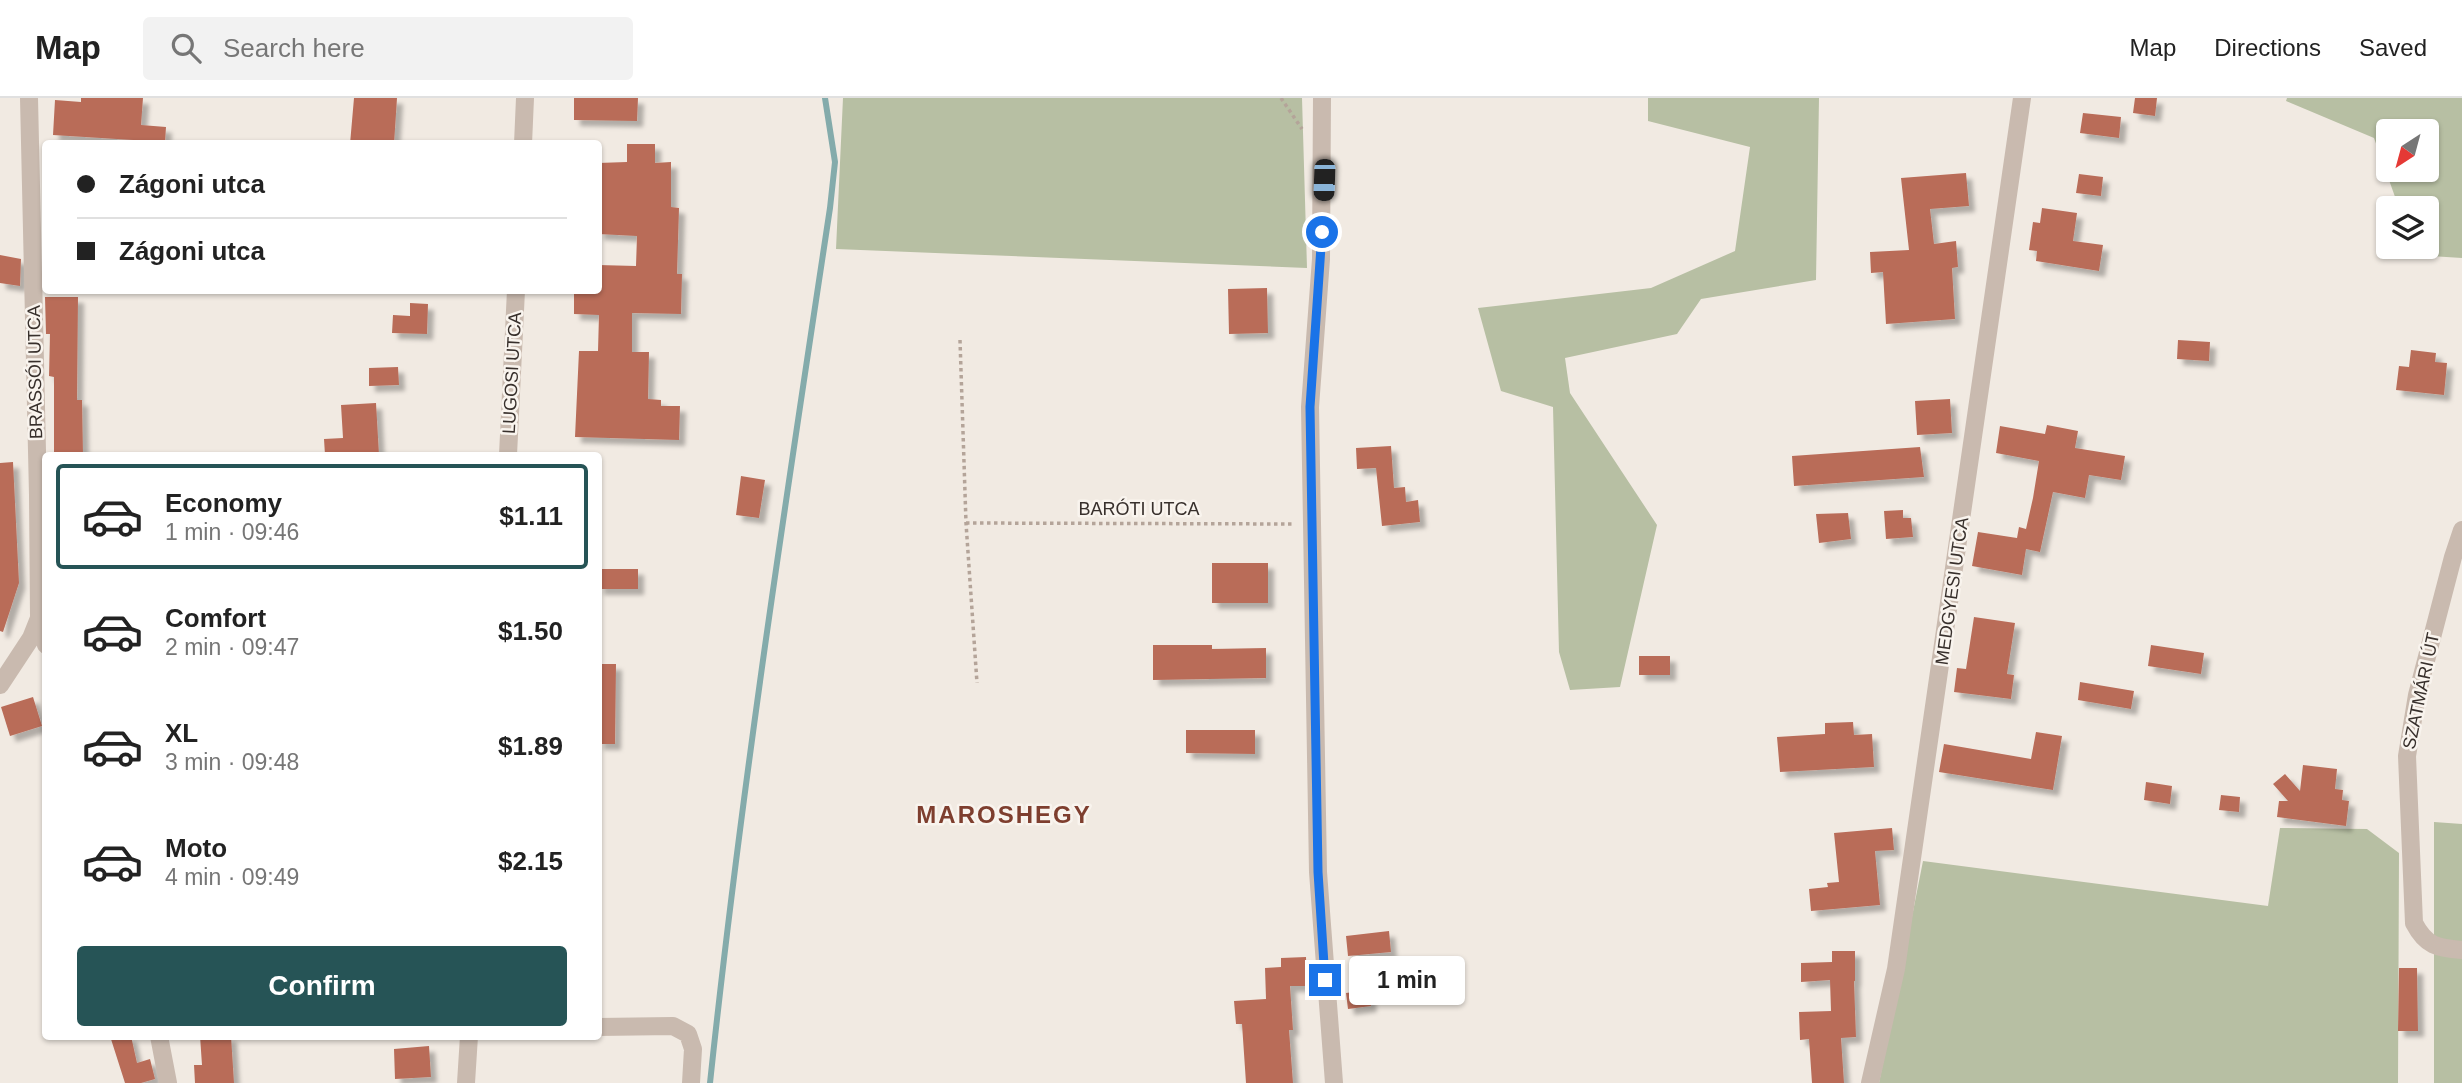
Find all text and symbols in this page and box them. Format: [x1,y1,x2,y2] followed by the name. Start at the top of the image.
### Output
[143,17,633,80] search box
[35,29,101,66] text: Map
[167,29,205,67] icon: search
[223,33,365,63] text: Search here
[2130,34,2176,61] text: Map
[2214,34,2321,61] text: Directions
[2359,34,2427,61] text: Saved
[2376,119,2440,182] north arrow
[2376,119,2439,259] map controls
[1313,159,1336,201] car
[119,169,265,199] text: Zágoni utca
[2376,196,2439,259] button: layers
[1306,216,1338,248] route start
[119,236,265,266] text: Zágoni utca
[23,305,46,439] street label: BRASSÓI UTCA
[499,312,525,434] street label: LUGOSI UTCA
[81,485,144,548] icon: car
[165,488,282,518] text: Economy
[1078,498,1200,519] street label: BARÓTI UTCA
[499,501,563,531] text: $1.11
[1932,516,1972,666] street label: MEDGYESI UTCA
[165,519,299,545] text: 1 min · 09:46
[81,600,144,663] icon: car
[165,603,266,633] text: Comfort
[498,616,563,646] text: $1.50
[2398,631,2443,751] street label: SZATMÁRI ÚT
[165,634,299,660] text: 2 min · 09:47
[81,715,144,778] icon: car
[165,718,198,748] text: XL
[498,731,563,761] text: $1.89
[165,749,299,775] text: 3 min · 09:48
[916,801,1092,828] district label: MAROSHEGY
[81,830,144,893] icon: car
[165,833,227,863] text: Moto
[498,846,563,876] text: $2.15
[165,864,299,890] text: 4 min · 09:49
[77,946,567,1026] button: Confirm
[1350,956,1465,1004] callout: 1 min
[1309,964,1341,996] route end
[1377,967,1437,993] text: 1 min

